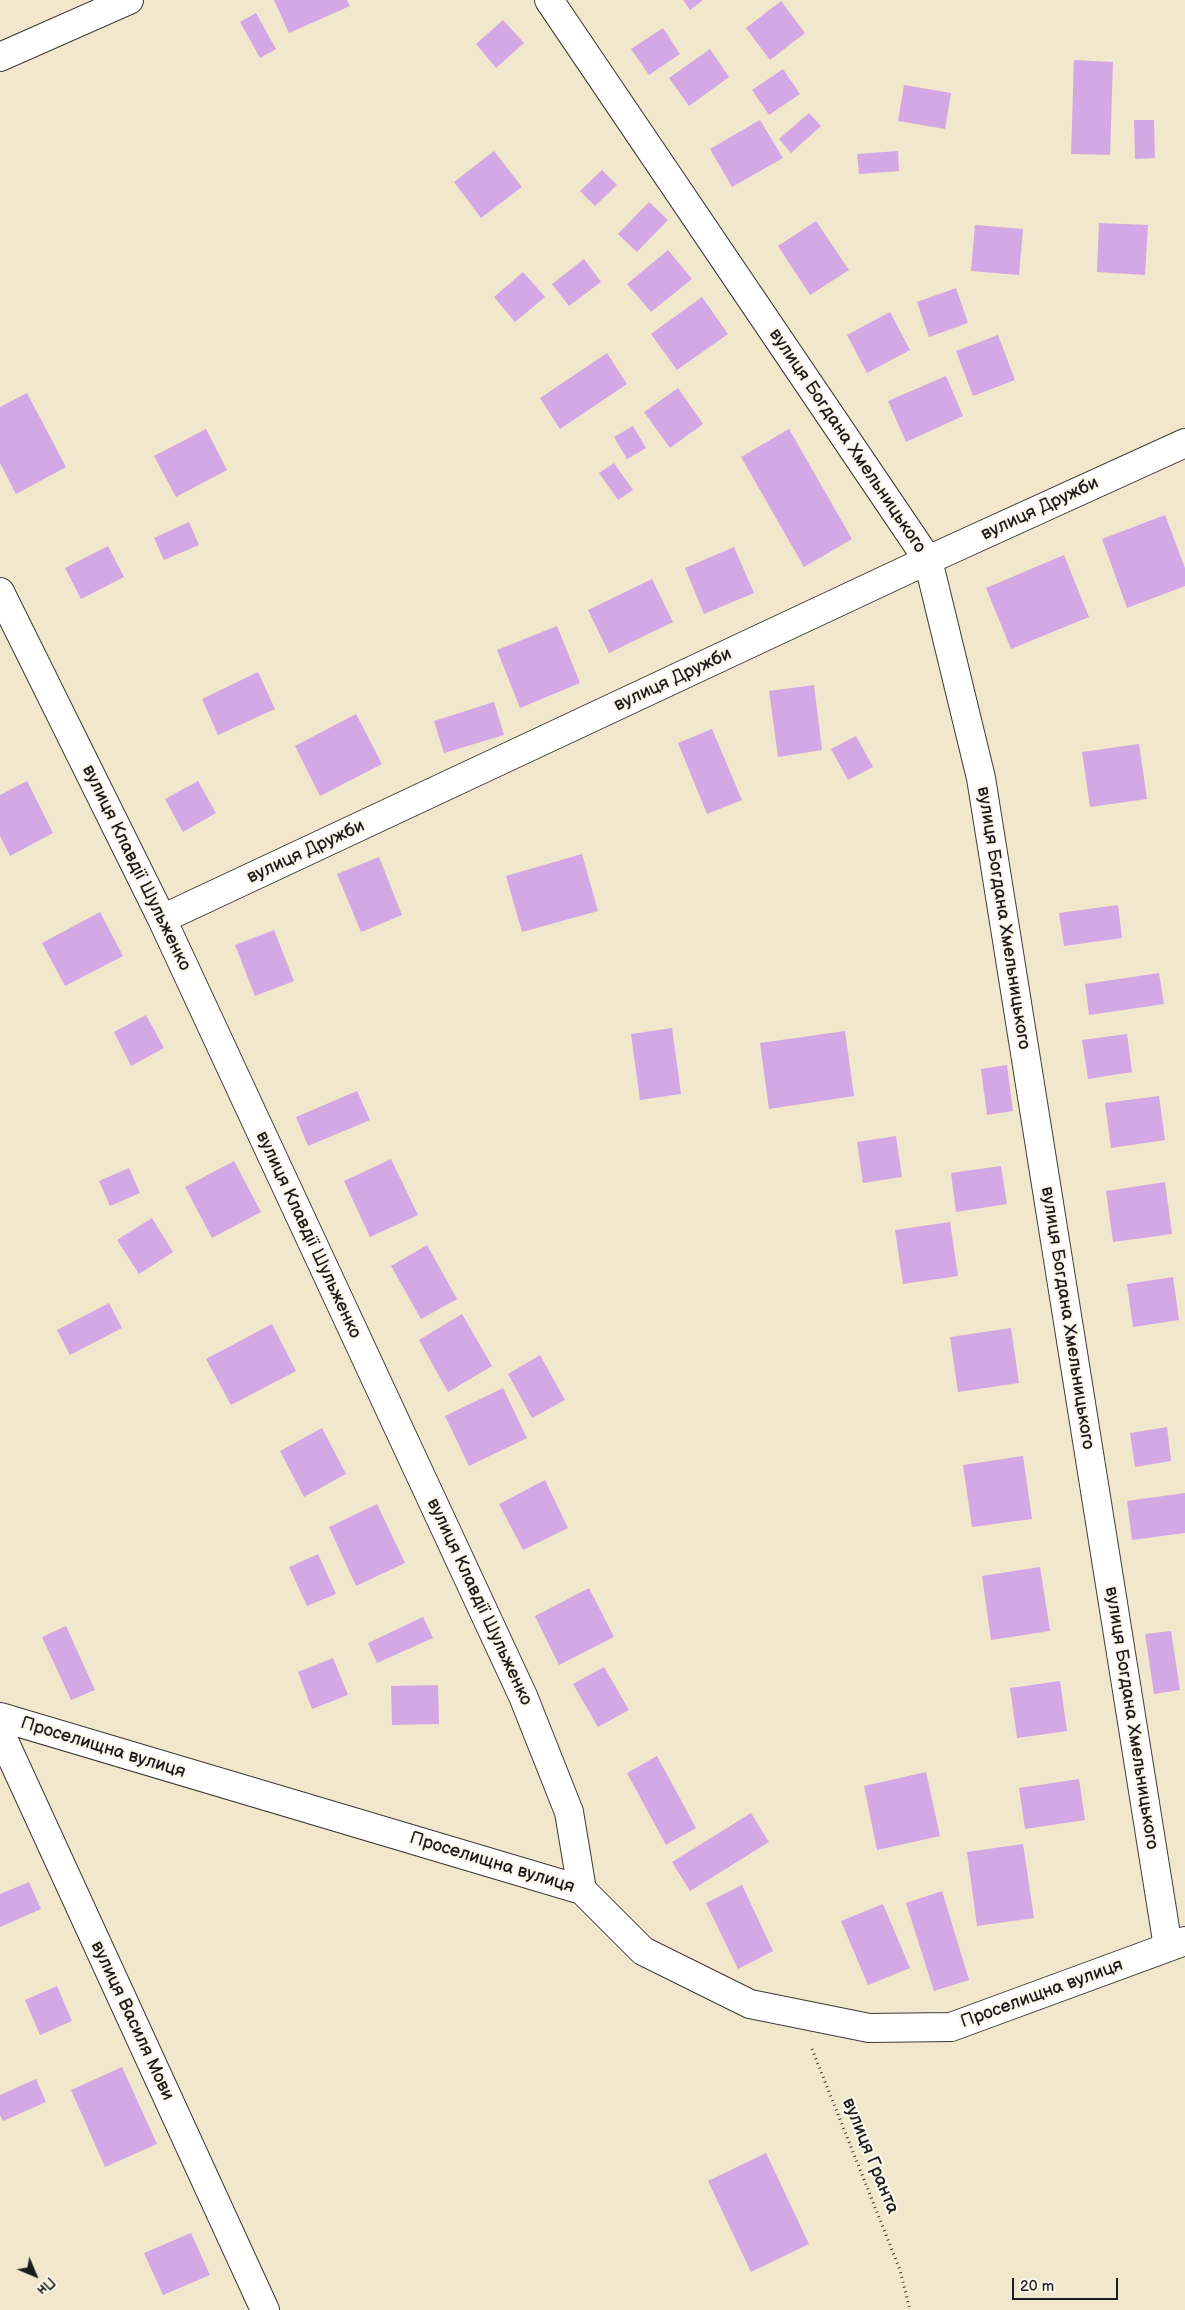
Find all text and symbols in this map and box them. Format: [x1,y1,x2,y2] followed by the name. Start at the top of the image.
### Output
[764,325,930,557] street label: вулиця Богдана Хмельницького
[978,472,1102,546] street label: вулиця Дружби
[611,643,735,717] street label: вулиця Дружби
[77,762,195,974] street label: вулиця Клавдії Шульженко
[972,785,1034,1051] street label: вулиця Богдана Хмельницького
[244,815,368,889] street label: вулиця Дружби
[250,1128,366,1342] street label: вулиця Клавдії Шульженко
[1036,1185,1098,1451] street label: вулиця Богдана Хмельницького
[421,1495,537,1709] street label: вулиця Клавдії Шульженко
[1100,1585,1162,1851] street label: вулиця Богдана Хмельницького
[18,1713,188,1783] street label: Проселищна вулиця
[407,1828,577,1898] street label: Проселищна вулиця
[86,1938,178,2104] street label: вулиця Василя Мови
[958,1955,1126,2033] street label: Проселищна вулиця
[837,2095,903,2217] street label: вулиця Гранта
[10,2250,60,2300] north arrow
[1015,2268,1121,2300] scale bar
[33,2273,59,2299] text: Пн
[1020,2277,1054,2296] text: 20 m

